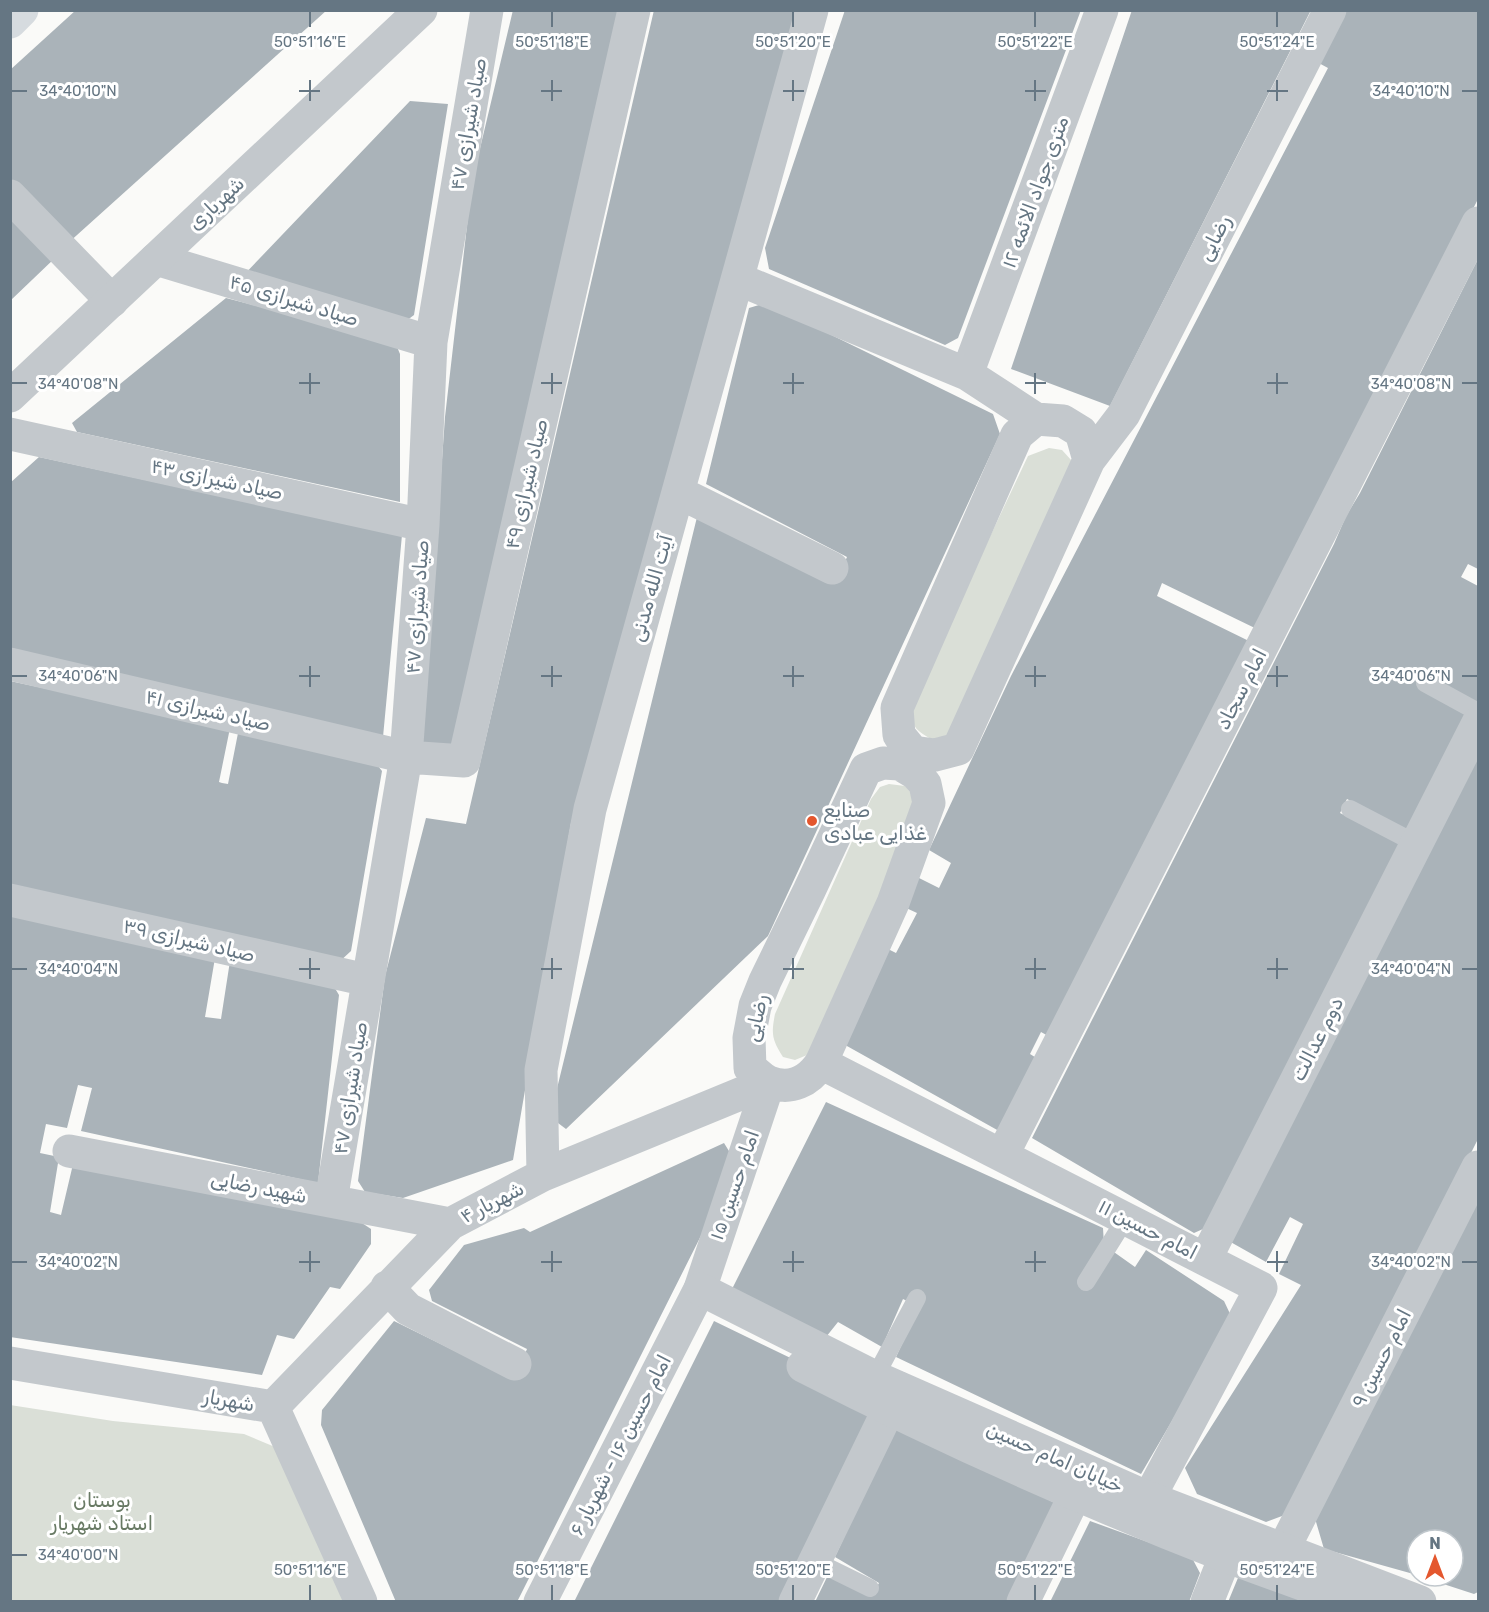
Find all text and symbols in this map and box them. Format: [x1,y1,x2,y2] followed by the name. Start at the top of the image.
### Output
[274,33,346,51] text: 50°51'16"E
[515,33,589,51] text: 50°51'18"E
[755,33,831,51] text: 50°51'20"E
[998,33,1072,51] text: 50°51'22"E
[1240,33,1314,51] text: 50°51'24"E
[445,56,491,192] street label: صیاد شیرازی ۴۷
[39,82,117,100] text: 34°40'10"N
[1372,82,1450,100] text: 34°40'10"N
[996,113,1074,271] street label: ۱۲ متری جواد الائمه
[183,171,249,235] street label: شهریاری
[1192,211,1236,265] street label: رضایی
[227,269,361,331] street label: صیاد شیرازی ۴۵
[38,375,118,393] text: 34°40'08"N
[1371,375,1451,393] text: 34°40'08"N
[499,417,553,551] street label: صیاد شیرازی ۴۹
[149,453,285,505] street label: صیاد شیرازی ۴۳
[624,531,678,644] street label: آیت الله مدنی
[400,539,434,675] street label: صیاد شیرازی ۴۷
[1210,645,1273,734] street label: امام سجاد
[38,667,118,685] text: 34°40'06"N
[1371,667,1451,685] text: 34°40'06"N
[143,684,273,736] street label: صیاد شیرازی ۴۱
[824,798,927,845] place label: صنایع غذایی عبادی
[805,814,819,828] marker: صنایع غذایی عبادی
[121,913,257,967] street label: صیاد شیرازی ۳۹
[38,960,118,978] text: 34°40'04"N
[1371,960,1451,978] text: 34°40'04"N
[739,992,773,1044] street label: رضایی
[1286,993,1350,1086] street label: دوم عدالت
[328,1020,372,1156] street label: صیاد شیرازی ۴۷
[704,1127,766,1244] street label: امام حسین ۱۵
[209,1166,309,1208] street label: شهید رضایی
[456,1176,528,1228] street label: شهریار ۴
[1093,1194,1202,1266] street label: امام حسین ۱۱
[38,1253,118,1271] text: 34°40'02"N
[1371,1253,1451,1271] text: 34°40'02"N
[1346,1305,1418,1412] street label: امام حسین ۹
[564,1351,678,1540] street label: امام حسین ۱۶ - شهریار ۶
[200,1383,257,1416] street label: شهریار
[982,1416,1127,1500] street label: خیابان امام حسین
[50,1488,153,1535] park label: بوستان استاد شهریار
[1405,1528,1465,1588] north arrow
[1429,1534,1441,1553] text: N
[38,1546,118,1564] text: 34°40'00"N
[274,1561,346,1579] text: 50°51'16"E
[515,1561,589,1579] text: 50°51'18"E
[755,1561,831,1579] text: 50°51'20"E
[998,1561,1072,1579] text: 50°51'22"E
[1240,1561,1314,1579] text: 50°51'24"E

